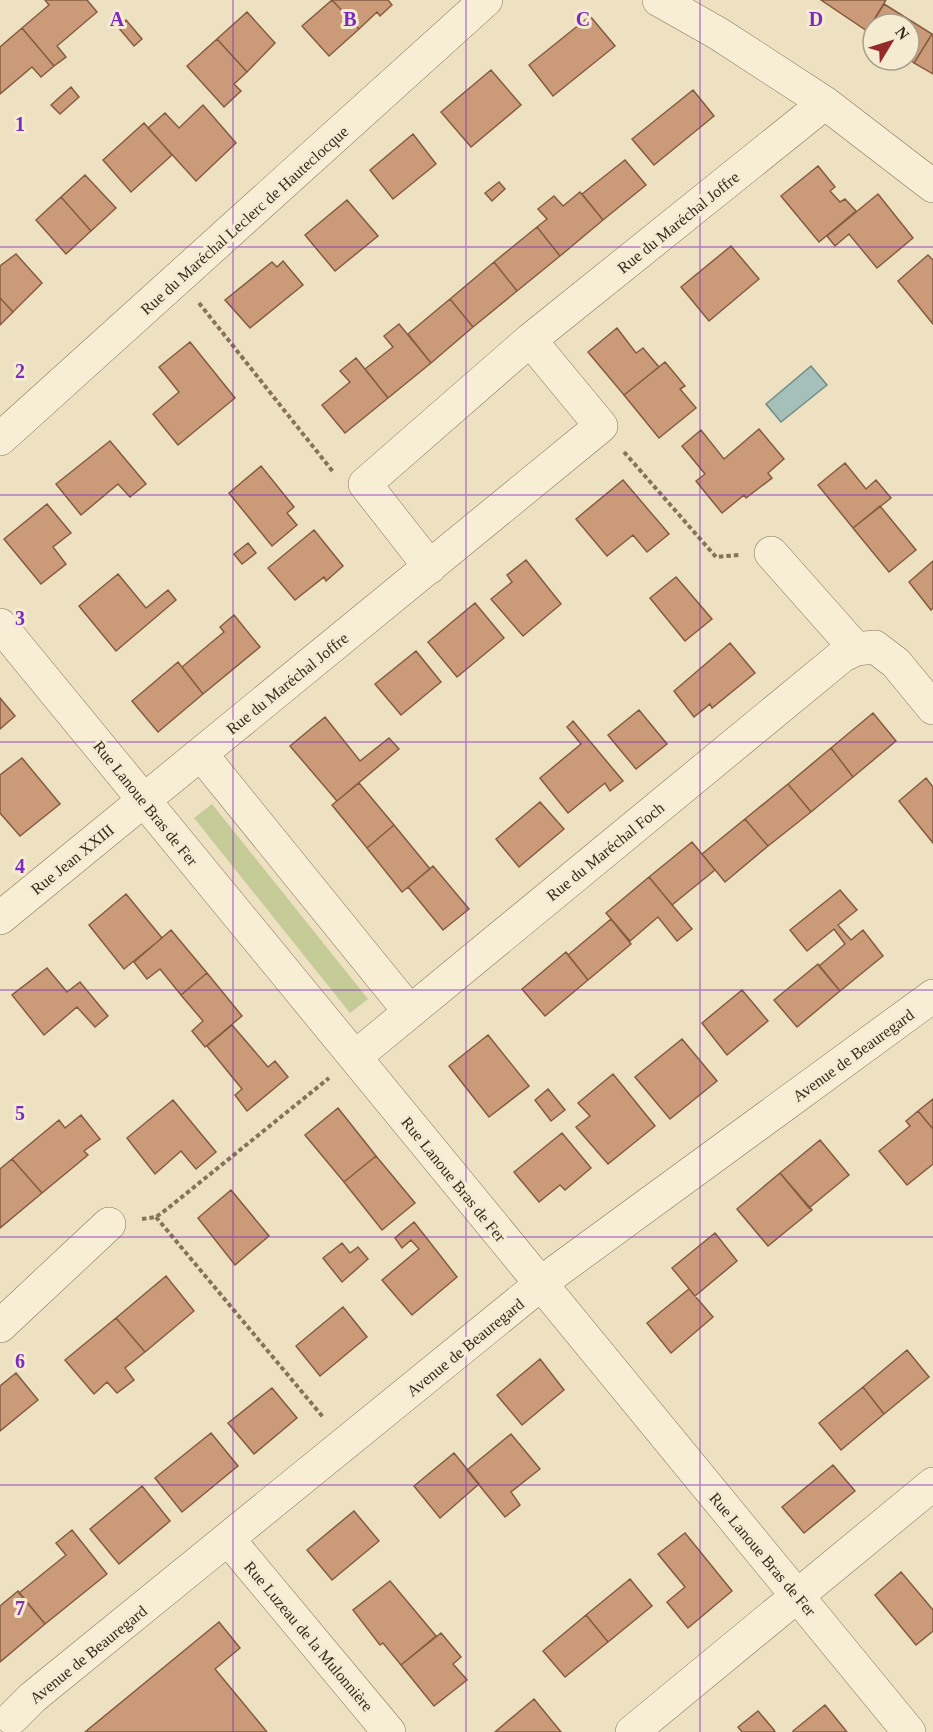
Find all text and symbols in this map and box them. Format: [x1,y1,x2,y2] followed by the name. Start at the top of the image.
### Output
[110,8,125,30] text: A
[343,8,357,30] text: B
[576,8,590,30] text: C
[809,8,823,30] text: D
[861,12,921,72] north arrow
[892,23,913,43] text: N
[15,113,25,135] text: 1
[137,123,352,319] street label: Rue du Maréchal Leclerc de Hauteclocque
[614,168,742,277] street label: Rue du Maréchal Joffre
[15,360,25,382] text: 2
[15,607,25,629] text: 3
[223,629,351,738] street label: Rue du Maréchal Joffre
[90,738,202,870] street label: Rue Lanoue Bras de Fer
[543,799,667,904] street label: Rue du Maréchal Foch
[28,821,117,898] street label: Rue Jean XXIII
[15,855,25,877] text: 4
[789,1006,918,1106] street label: Avenue de Beauregard
[15,1102,25,1124] text: 5
[398,1114,510,1246] street label: Rue Lanoue Bras de Fer
[403,1295,528,1401] street label: Avenue de Beauregard
[15,1350,25,1372] text: 6
[706,1489,820,1620] street label: Rue Lanoue Bras de Fer
[241,1558,376,1715] street label: Rue Luzeau de la Mulonnière
[15,1597,25,1619] text: 7
[26,1602,151,1708] street label: Avenue de Beauregard

